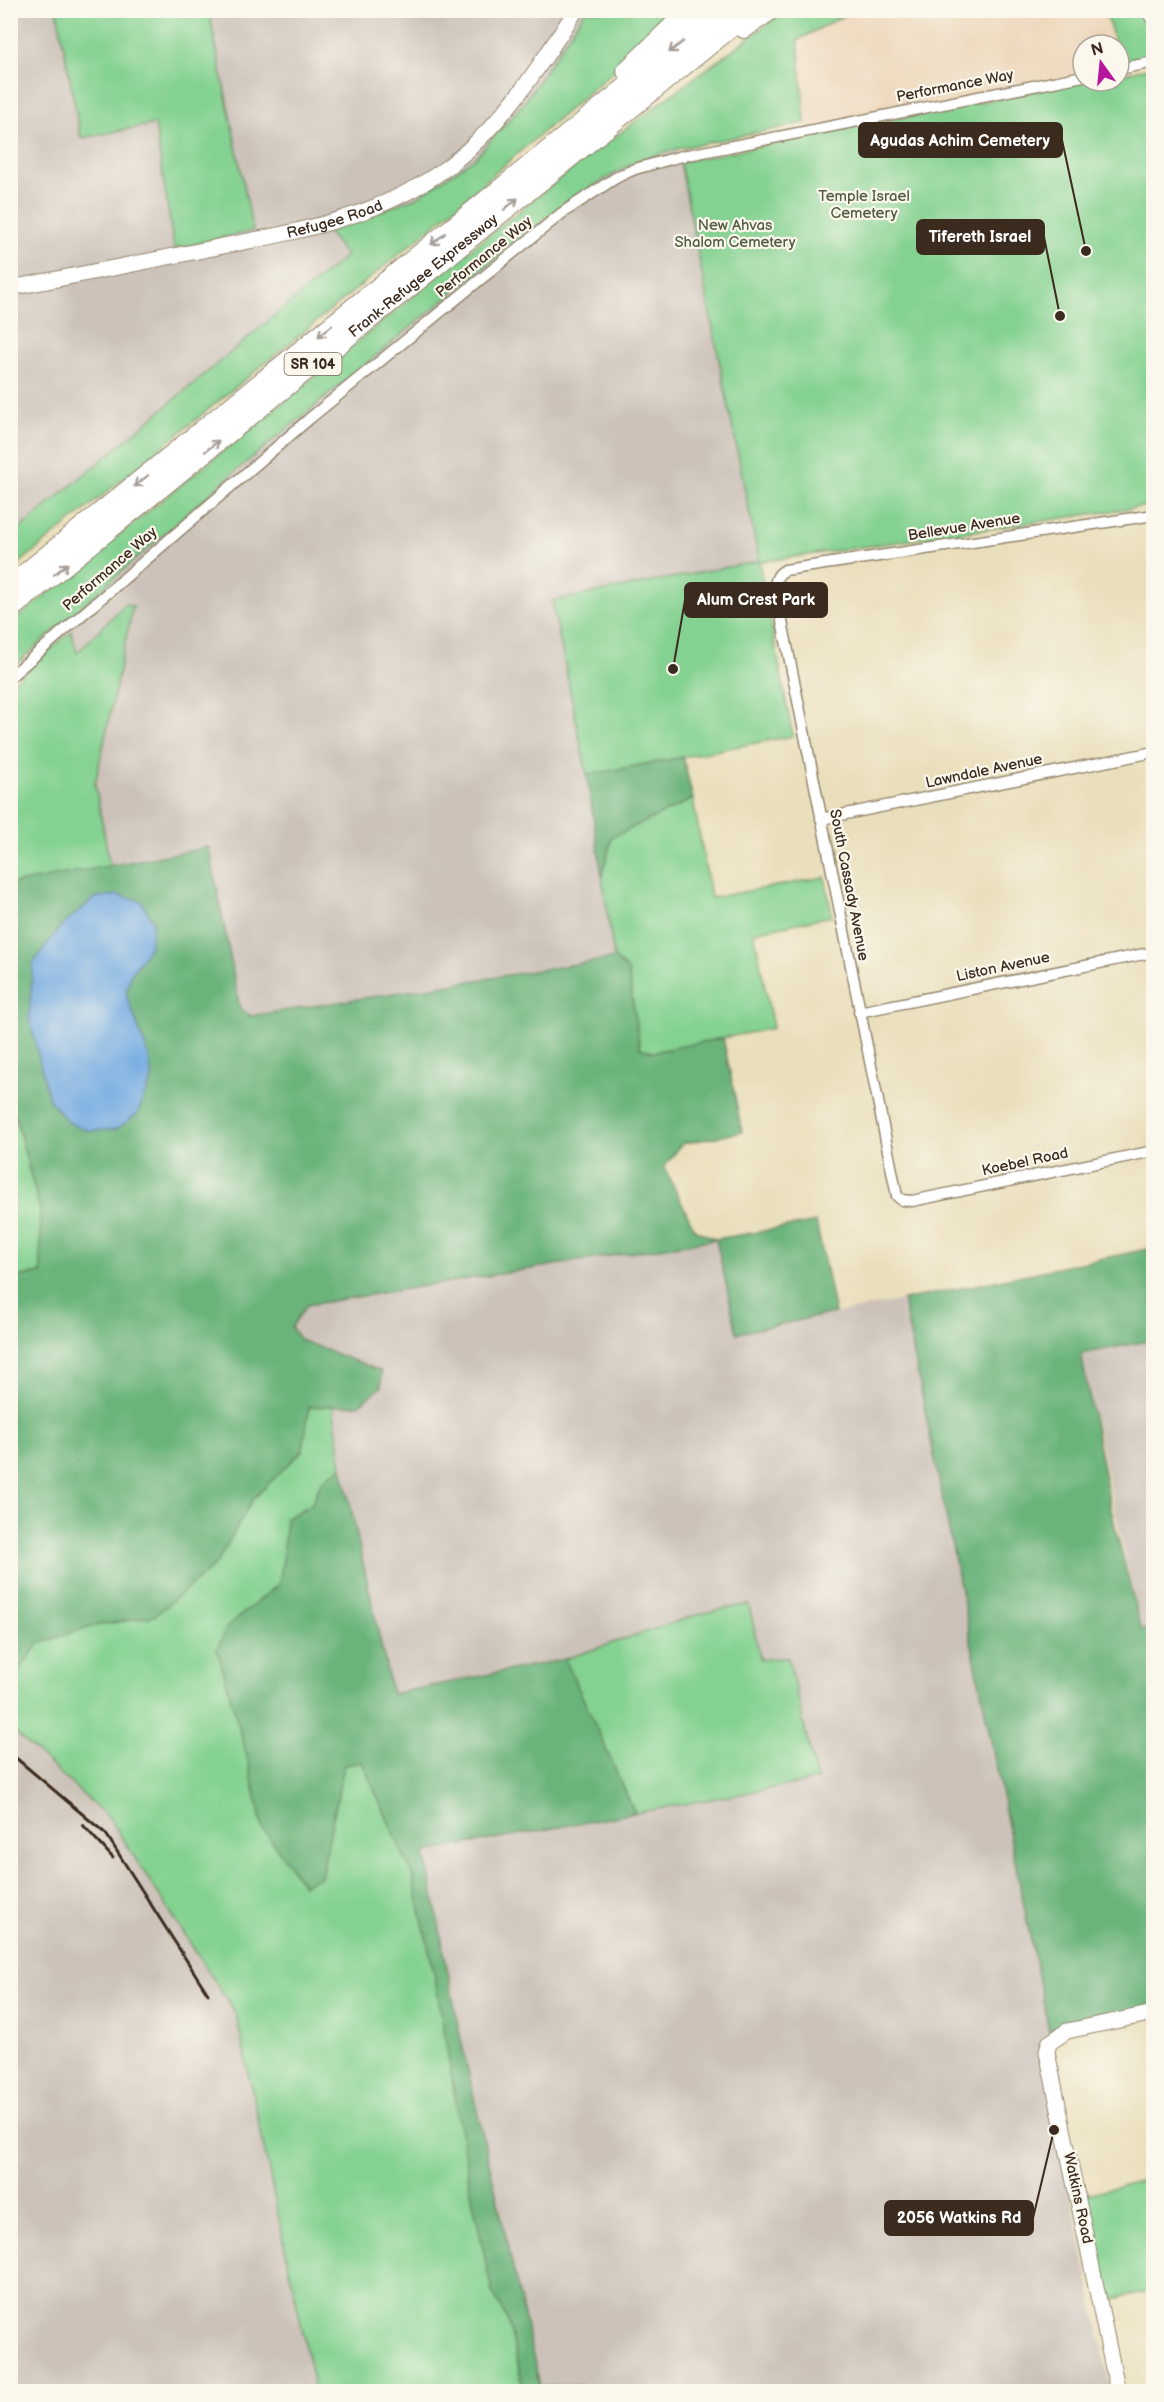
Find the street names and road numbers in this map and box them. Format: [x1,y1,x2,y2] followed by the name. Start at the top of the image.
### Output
[895,65,1015,107] street label: Performance Way
[285,195,385,242] street label: Refugee Road
[345,209,502,341] street label: Frank-Refugee Expressway
[432,212,536,302] street label: Performance Way
[284,353,342,375] road number: SR 104
[907,509,1022,545] street label: Bellevue Avenue
[59,523,161,615] street label: Performance Way
[924,749,1044,793] street label: Lawndale Avenue
[825,808,873,963] street label: South Cassady Avenue
[955,948,1052,986] street label: Liston Avenue
[980,1144,1070,1180] street label: Koebel Road
[1059,2151,1097,2245] street label: Watkins Road

